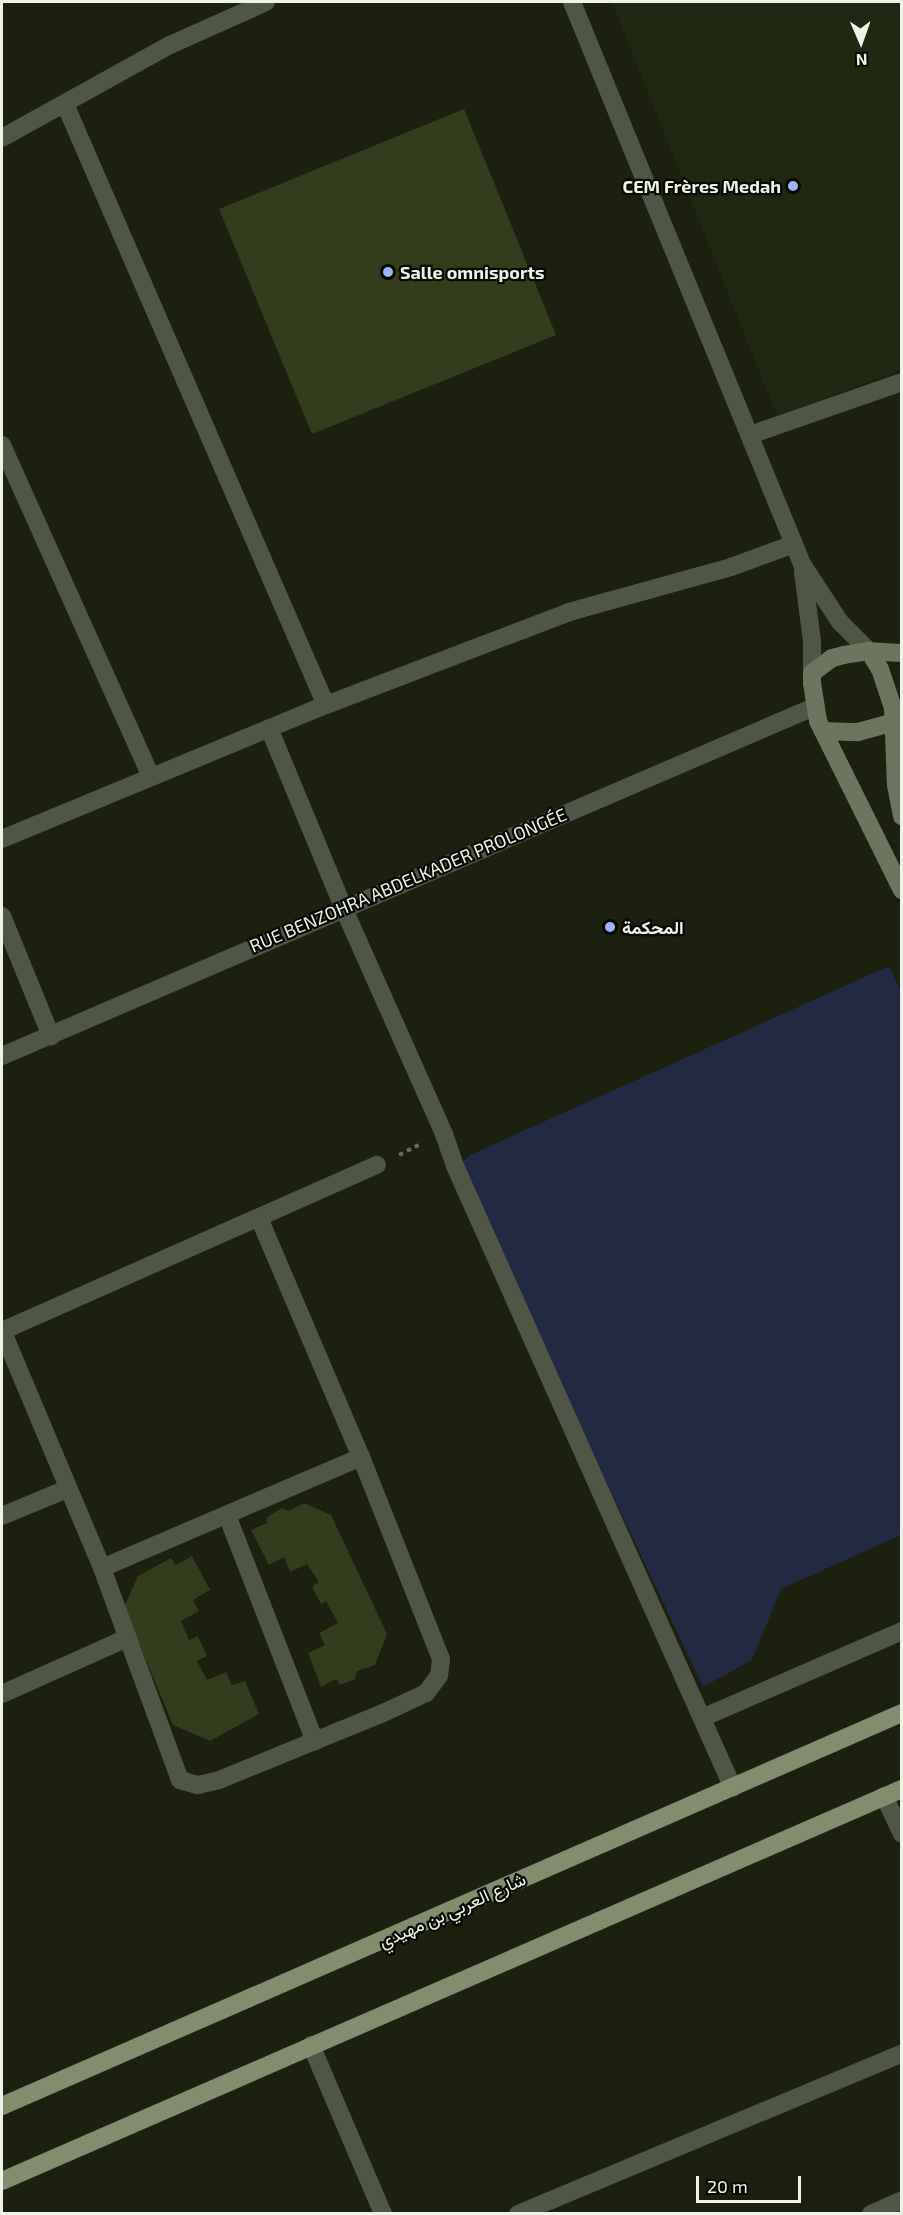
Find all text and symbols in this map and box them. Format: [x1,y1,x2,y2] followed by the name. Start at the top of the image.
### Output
[831,12,891,72] north arrow
[856,51,868,70] text: N
[623,175,781,197] place label: CEM Frères Medah
[786,179,800,193] marker: CEM Frères Medah
[400,261,545,283] place label: Salle omnisports
[381,265,395,279] marker: Salle omnisports
[246,803,570,957] street label: RUE BENZOHRA ABDELKADER PROLONGÉE
[622,916,684,938] place label: المحكمة
[603,920,617,934] marker: المحكمة
[375,1868,529,1952] street label: شارع العربي بن مهيدي
[699,2164,804,2202] scale bar
[707,2175,748,2197] text: 20 m

